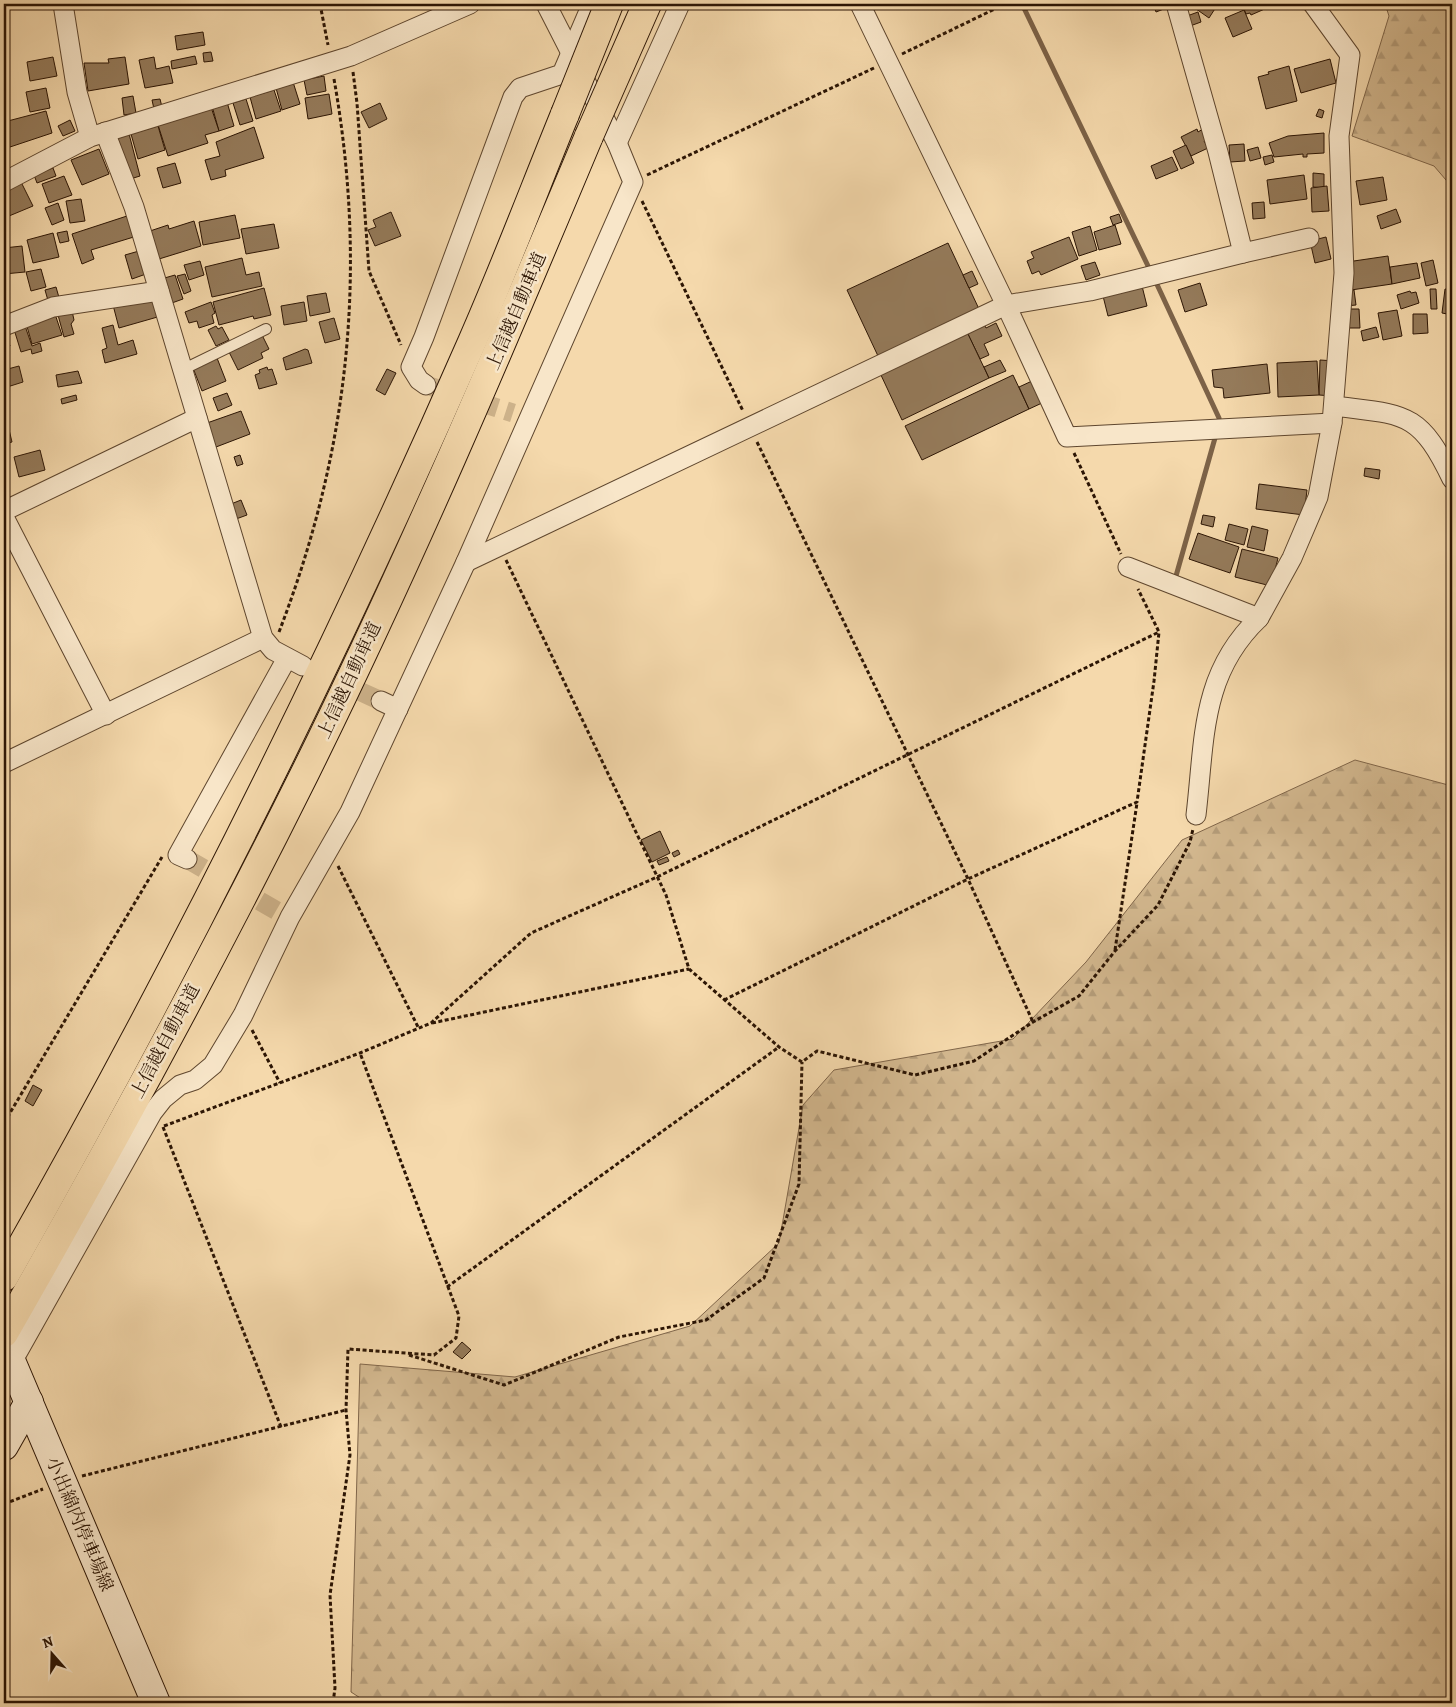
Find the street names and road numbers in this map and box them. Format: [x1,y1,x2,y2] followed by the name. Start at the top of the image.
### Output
[480,248,552,374] street label: 上信越自動車道
[311,618,387,742] street label: 上信越自動車道
[125,980,205,1102] street label: 上信越自動車道
[41,1453,119,1595] street label: 小出綿内停車場線

